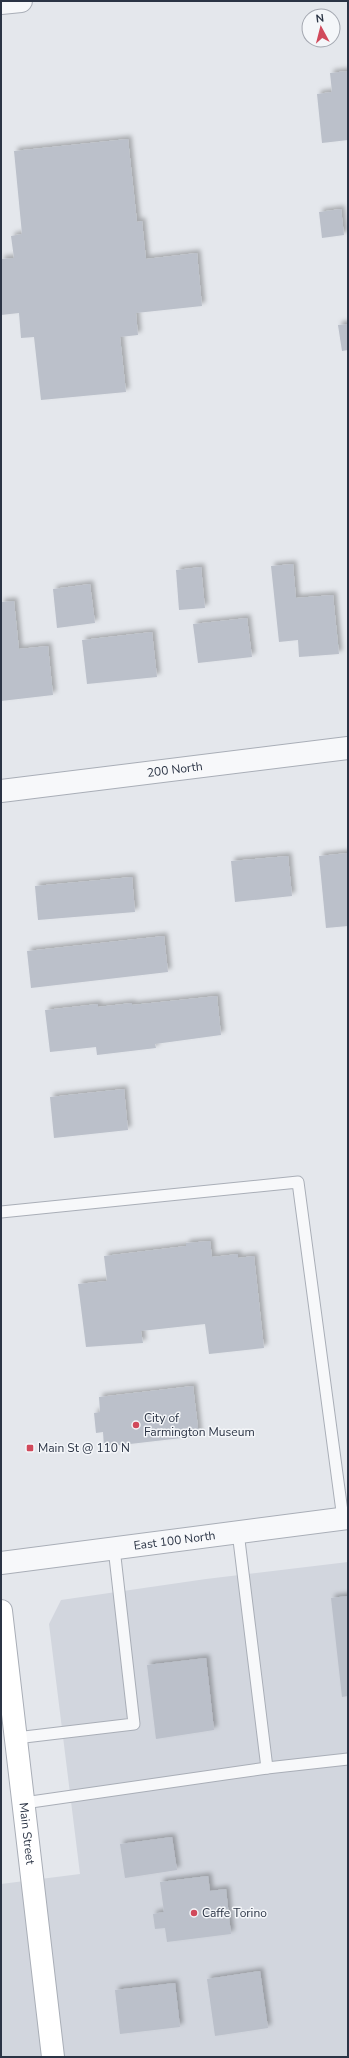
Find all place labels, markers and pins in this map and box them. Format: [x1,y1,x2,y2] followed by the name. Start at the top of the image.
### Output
[144,1410,255,1440] place label: City of Farmington Museum
[131,1420,141,1430] marker: City of Farmington Museum
[38,1440,130,1456] place label: Main St @ 110 N
[25,1443,35,1453] marker: Main St @ 110 N
[202,1905,267,1921] place label: Caffe Torino
[189,1908,199,1918] marker: Caffe Torino

